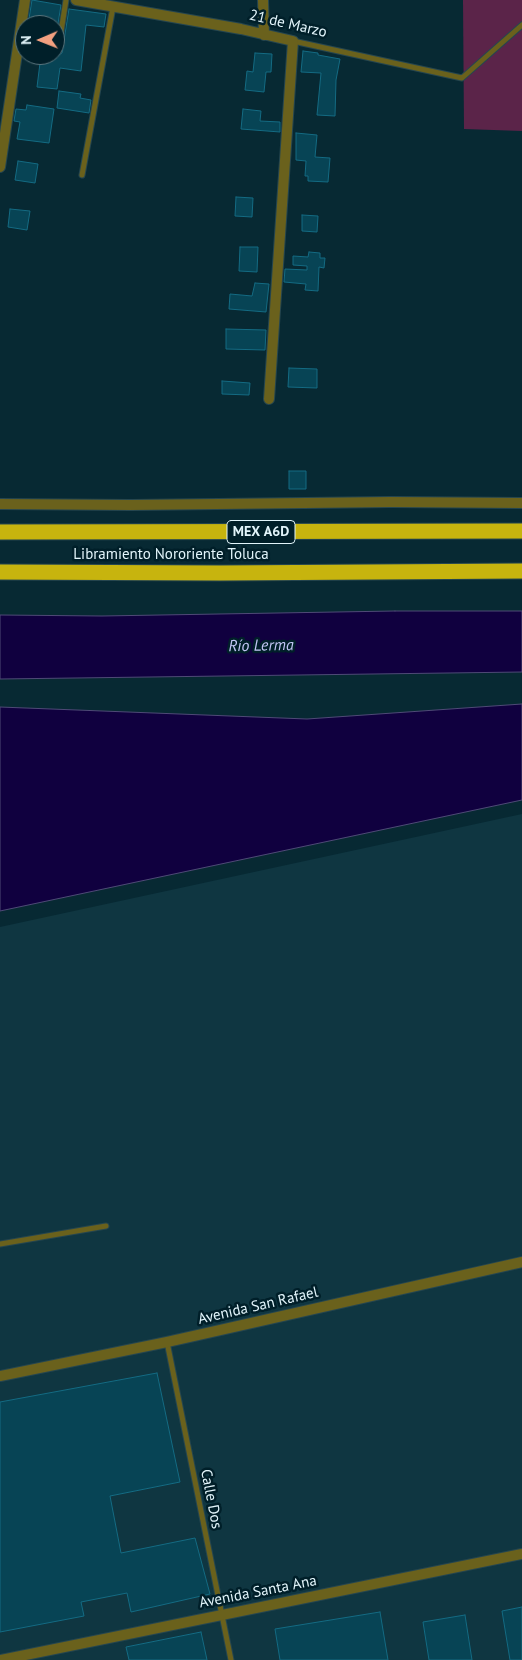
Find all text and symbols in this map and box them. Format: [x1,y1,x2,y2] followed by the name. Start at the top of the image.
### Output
[248,6,328,42] street label: 21 de Marzo
[15,15,65,65] north arrow
[17,35,35,45] text: N
[227,520,295,544] road number: MEX A6D
[73,546,269,564] street label: Libramiento Nororiente Toluca
[228,636,294,656] water label: Río Lerma
[196,1283,320,1329] street label: Avenida San Rafael
[196,1468,226,1530] street label: Calle Dos
[198,1572,318,1612] street label: Avenida Santa Ana

